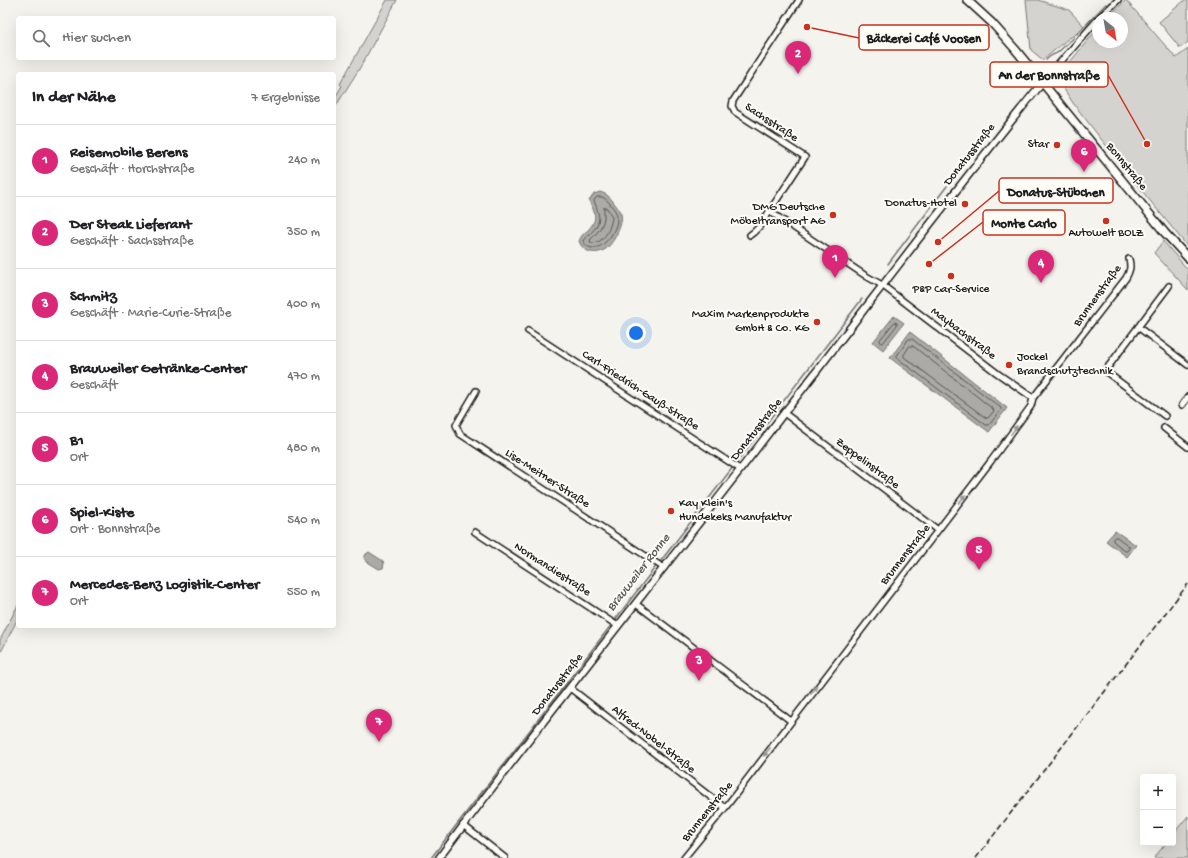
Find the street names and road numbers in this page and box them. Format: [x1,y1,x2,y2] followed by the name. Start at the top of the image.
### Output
[742,101,801,146] street label: Sachsstraße
[941,120,999,190] street label: Donatusstraße
[1102,139,1150,194] street label: Bonnstraße
[1070,262,1126,330] street label: Brunnenstraße
[928,305,999,364] street label: Maybachstraße
[579,348,702,435] street label: Carl-Friedrich-Gauß-Straße
[728,395,786,465] street label: Donatusstraße
[832,435,902,493] street label: Zeppelinstraße
[502,446,593,512] street label: Lise-Meitner-Straße
[877,521,934,589] street label: Brunnenstraße
[511,540,594,600] street label: Normandiestraße
[529,650,587,720] street label: Donatusstraße
[608,703,698,778] street label: Alfred-Nobel-Straße
[679,779,737,846] street label: Brunnenstraße

